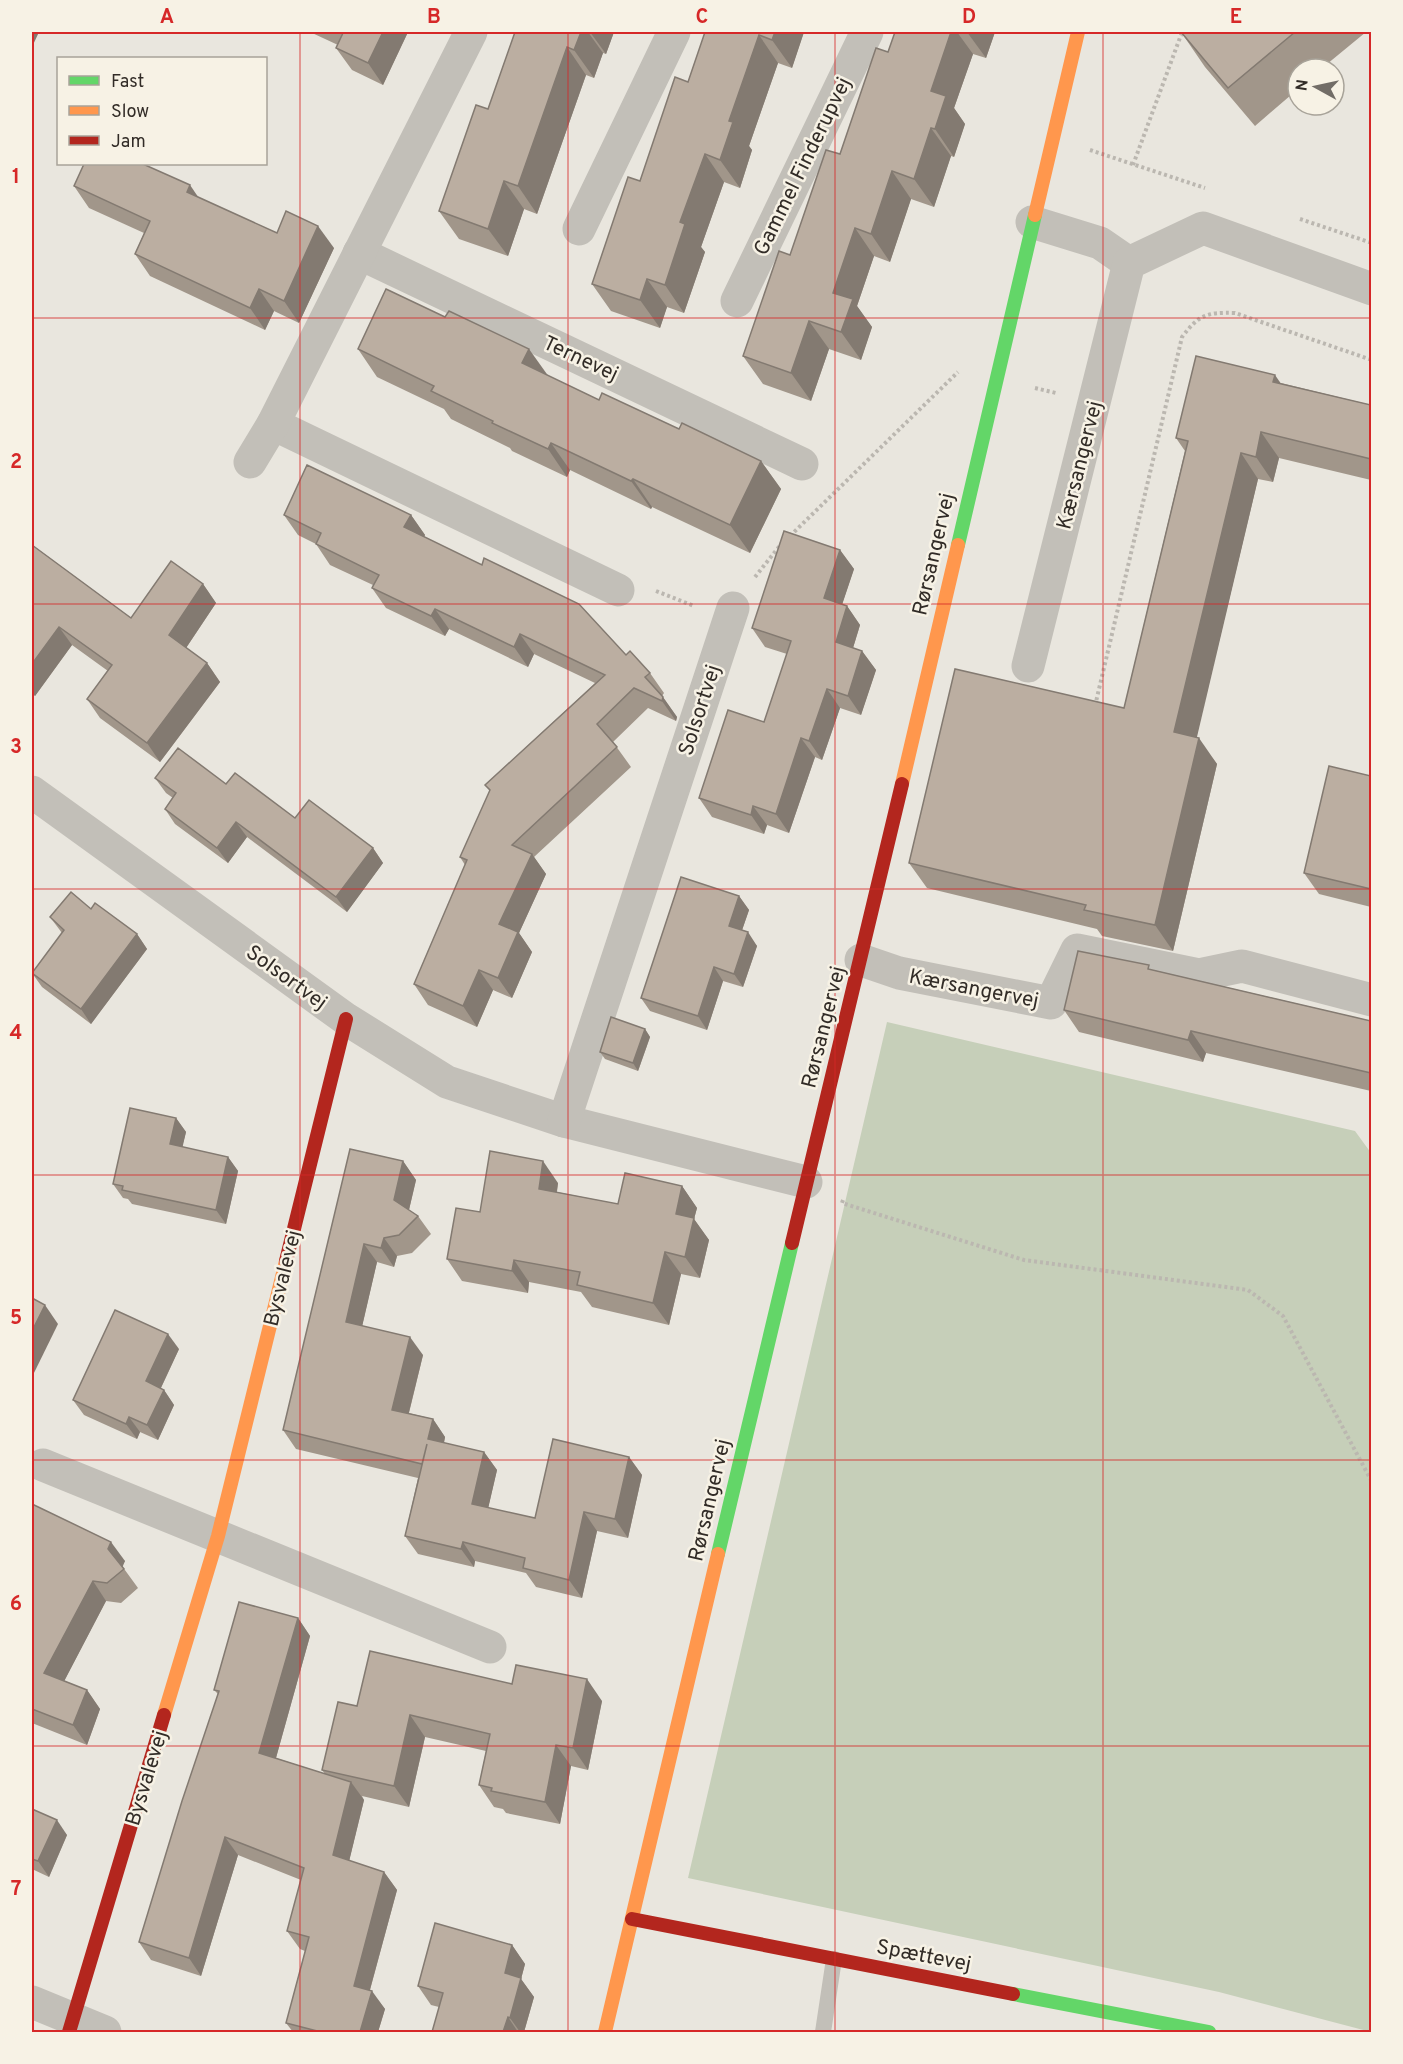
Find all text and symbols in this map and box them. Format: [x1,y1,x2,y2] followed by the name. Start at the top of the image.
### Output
[160,5,174,31] text: A
[427,5,441,31] text: B
[696,5,708,31] text: C
[962,5,976,31] text: D
[1230,5,1242,31] text: E
[57,57,267,165] legend
[1286,57,1346,117] north arrow
[111,71,144,94] text: Fast
[748,73,858,260] street label: Gammel Finderupvej
[1292,78,1314,92] text: N
[111,101,149,124] text: Slow
[111,131,146,154] text: Jam
[12,165,20,191] text: 1
[538,330,622,389] street label: Ternevej
[1051,398,1109,533] street label: Kærsangervej
[10,450,22,476] text: 2
[907,490,962,618] street label: Rørsangervej
[673,662,728,759] street label: Solsortvej
[10,735,22,761] text: 3
[240,940,332,1017] street label: Solsortvej
[796,963,853,1091] street label: Rørsangervej
[907,964,1041,1015] street label: Kærsangervej
[10,1021,22,1047] text: 4
[258,1227,308,1329] street label: Bysvalevej
[10,1306,22,1332] text: 5
[683,1436,738,1564] street label: Rørsangervej
[10,1592,22,1618] text: 6
[120,1727,175,1829] street label: Bysvalevej
[11,1877,21,1903] text: 7
[874,1934,973,1979] street label: Spættevej

